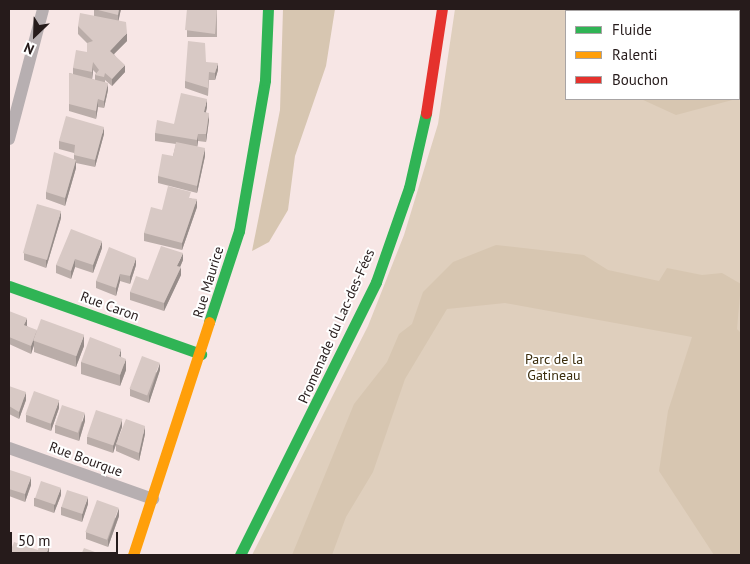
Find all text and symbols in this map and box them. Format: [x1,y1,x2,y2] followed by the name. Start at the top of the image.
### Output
[10,10,60,60] north arrow
[565,10,740,100] legend
[612,20,652,39] text: Fluide
[21,39,37,59] text: N
[612,45,658,64] text: Ralenti
[612,70,668,89] text: Bouchon
[189,244,227,320] street label: Rue Maurice
[294,246,378,406] street label: Promenade du Lac-des-Fées
[78,288,142,324] street label: Rue Caron
[525,351,583,384] park label: Parc de la Gatineau
[47,438,125,480] street label: Rue Bourque
[12,522,120,554] scale bar
[18,531,51,550] text: 50 m

